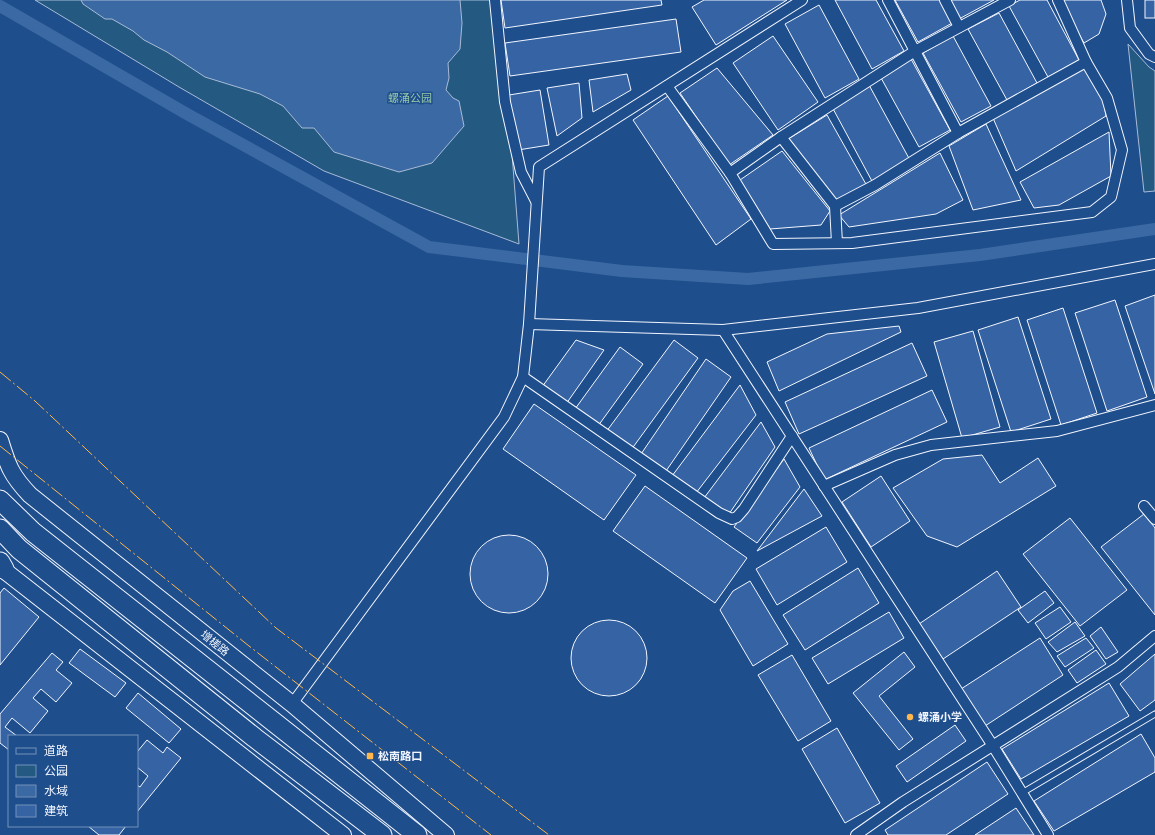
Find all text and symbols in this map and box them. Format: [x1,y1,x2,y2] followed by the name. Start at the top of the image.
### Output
[388,91,432,105] park label: 螺涌公园
[198,627,232,659] street label: 增槎路
[918,710,962,724] place label: 螺涌小学
[905,712,915,722] marker: 螺涌小学
[8,735,138,827] legend
[44,743,68,758] text: 道路
[378,749,422,763] place label: 松南路口
[365,751,375,761] marker: 松南路口
[44,763,68,778] text: 公园
[44,783,68,798] text: 水域
[44,803,68,818] text: 建筑

